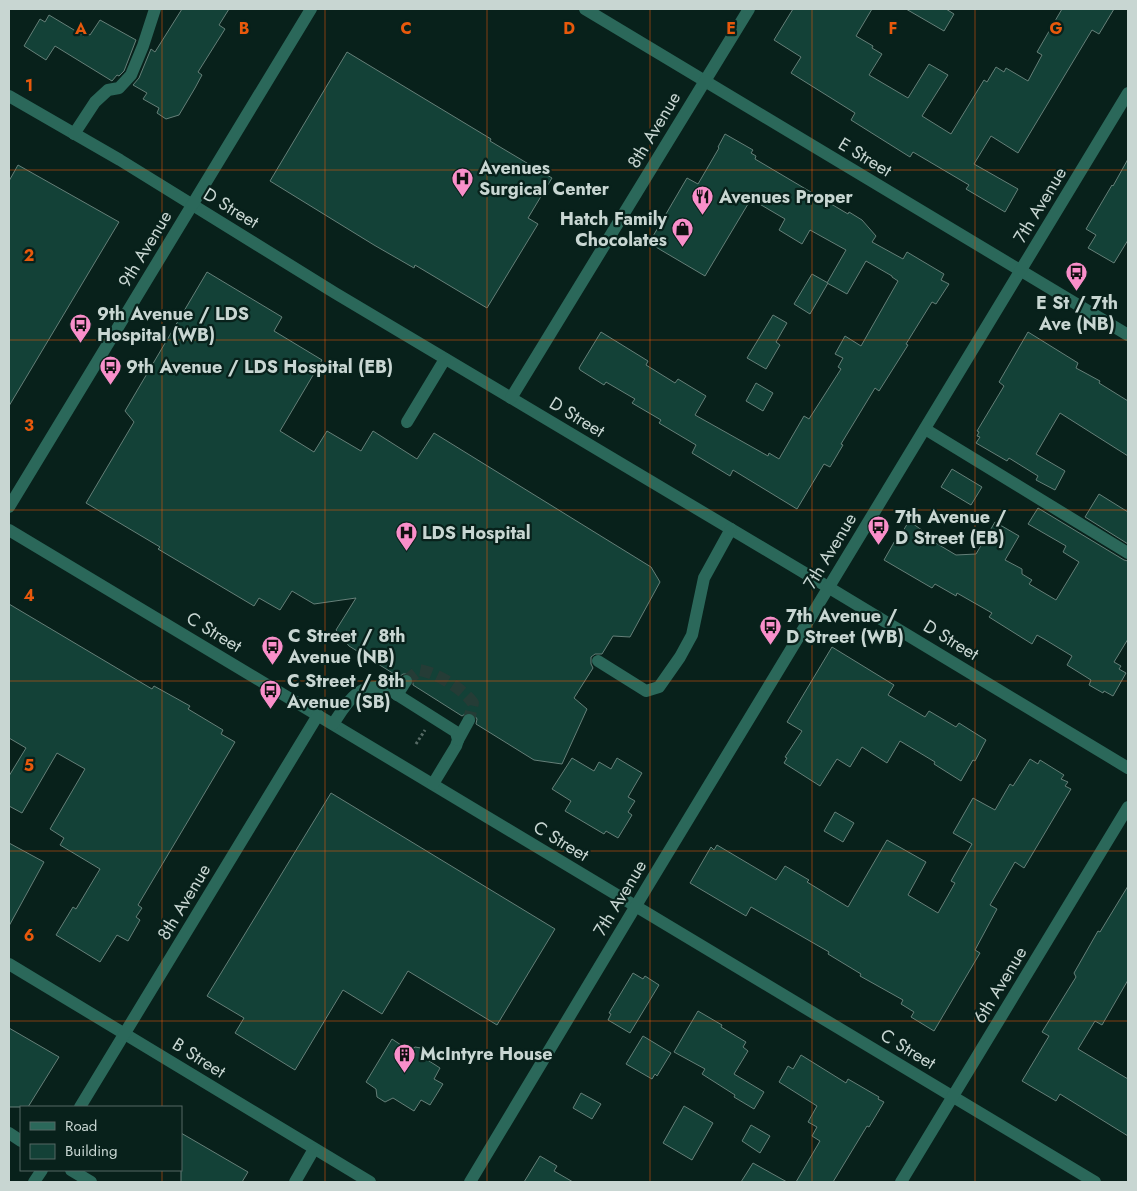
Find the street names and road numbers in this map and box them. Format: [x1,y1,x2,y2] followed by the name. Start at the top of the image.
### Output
[621,87,687,173] street label: 8th Avenue
[833,131,897,183] street label: E Street
[1007,162,1073,248] street label: 7th Avenue
[198,181,264,235] street label: D Street
[112,206,178,292] street label: 9th Avenue
[544,390,610,444] street label: D Street
[797,508,863,594] street label: 7th Avenue
[181,605,247,659] street label: C Street
[918,613,984,667] street label: D Street
[528,814,594,868] street label: C Street
[587,855,653,941] street label: 7th Avenue
[151,859,217,945] street label: 8th Avenue
[967,942,1033,1028] street label: 6th Avenue
[875,1022,941,1076] street label: C Street
[167,1032,231,1085] street label: B Street

